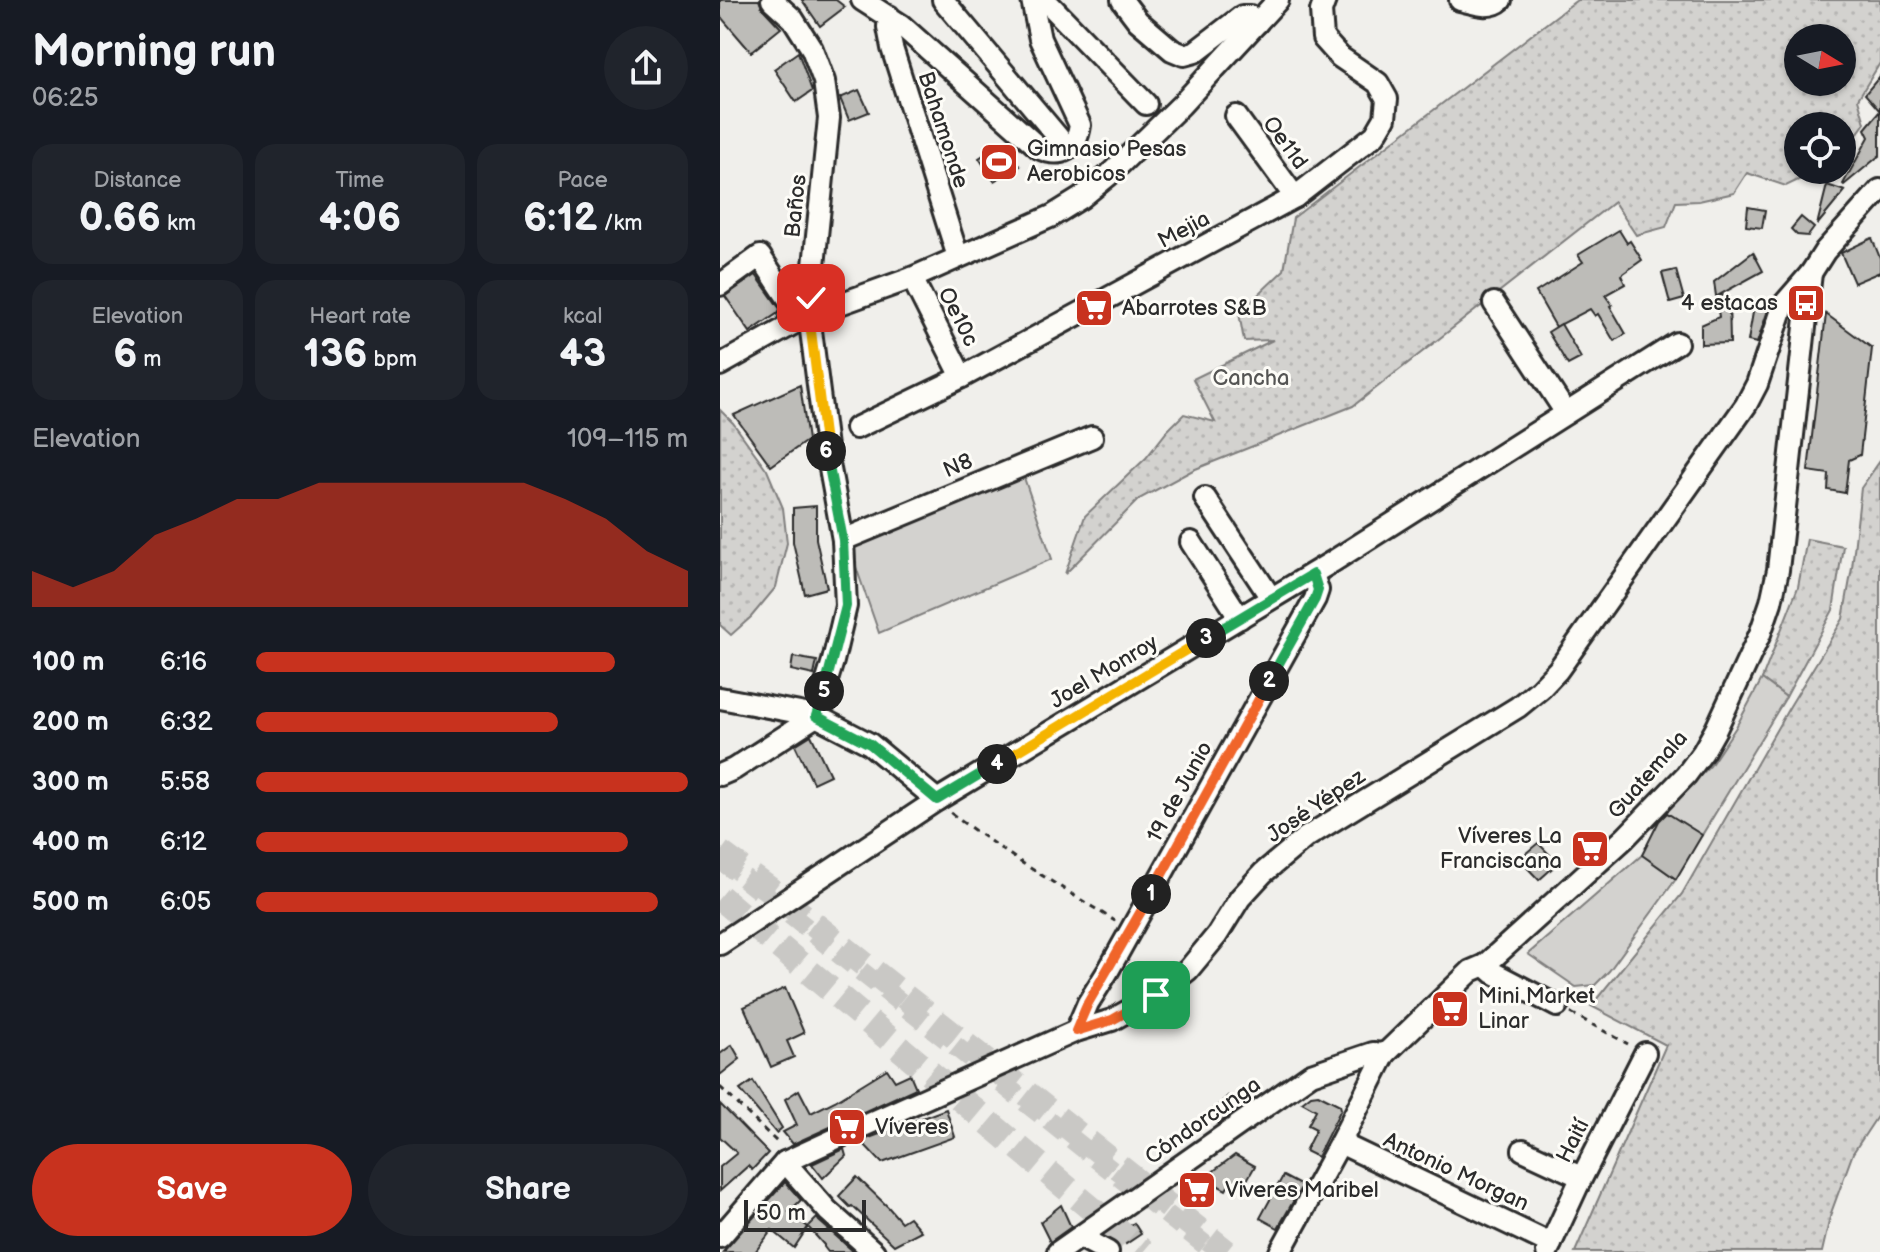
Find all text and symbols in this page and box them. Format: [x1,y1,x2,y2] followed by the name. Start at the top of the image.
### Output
[1784,24,1856,96] north arrow
[1784,24,1856,184] map controls
[32,26,276,79] text: Morning run
[604,26,688,110] button: share
[911,68,975,192] street label: Bahamonde
[32,83,99,114] text: 06:25
[1257,111,1313,175] street label: Oe11d
[1784,112,1856,184] button: locate
[1027,136,1187,188] place label: Gimnasio Pesas Aerobicos
[978,141,1020,183] sports icon: Gimnasio Pesas Aerobicos
[93,167,181,194] text: Distance
[336,167,384,194] text: Time
[558,167,608,194] text: Pace
[779,173,813,239] street label: Baños
[79,194,161,242] text: 0.66
[319,194,401,242] text: 4:06
[523,194,598,242] text: 6:12
[1153,205,1215,255] street label: Mejia
[161,210,196,237] text: km
[598,210,642,237] text: /km
[777,264,845,332] pin
[789,276,833,320] icon: check
[1785,282,1827,324] bus stop icon: 4 estacas
[932,283,984,351] street label: Oe10c
[1073,287,1115,329] supermarket icon: Abarrotes S&B
[1681,290,1778,317] place label: 4 estacas
[1122,295,1266,322] place label: Abarrotes S&B
[91,303,183,330] text: Elevation
[309,303,411,330] text: Heart rate
[563,303,602,330] text: kcal
[113,330,137,378] text: 6
[303,330,368,378] text: 136
[559,330,606,378] text: 43
[137,346,162,373] text: m
[368,346,417,373] text: bpm
[1213,365,1289,392] park label: Cancha
[32,424,140,455] text: Elevation
[567,424,688,455] text: 109–115 m
[806,431,846,471] pin: 6
[819,437,833,464] text: 6
[939,448,977,484] street label: N8
[1186,618,1226,658] pin: 3
[1200,624,1212,651] text: 3
[1045,629,1163,715] street label: Joel Monroy
[32,647,105,678] text: 100 m
[160,647,207,678] text: 6:16
[1249,661,1289,701] pin: 2
[1262,667,1276,694] text: 2
[804,671,844,711] pin: 5
[818,677,830,704] text: 5
[32,707,109,738] text: 200 m
[160,707,212,738] text: 6:32
[1602,725,1694,825] street label: Guatemala
[1141,737,1219,847] street label: 19 de Junio
[977,744,1017,784] pin: 4
[991,750,1003,777] text: 4
[1262,763,1371,849] street label: José Yépez
[32,767,109,798] text: 300 m
[160,767,210,798] text: 5:58
[1440,823,1562,875] place label: Víveres La Franciscana
[32,827,109,858] text: 400 m
[160,827,207,858] text: 6:12
[1569,828,1611,870] supermarket icon: Víveres La Franciscana
[1131,874,1171,914] pin: 1
[1146,880,1156,907] text: 1
[32,887,109,918] text: 500 m
[160,887,211,918] text: 6:05
[1122,961,1190,1029] pin
[1134,973,1178,1017] icon: arrive
[1478,983,1595,1035] place label: Mini Market Linar
[1429,988,1471,1030] supermarket icon: Mini Market Linar
[1140,1071,1266,1171] street label: Cóndorcunga
[826,1106,868,1148] supermarket icon: Víveres
[875,1114,949,1141] place label: Víveres
[1551,1114,1596,1167] street label: Haití
[1379,1127,1533,1217] street label: Antonio Morgan
[32,1144,352,1236] button: Save
[368,1144,688,1236] button: Share
[1176,1169,1218,1211] supermarket icon: Viveres Maribel
[1225,1177,1379,1204] place label: Viveres Maribel
[744,1196,866,1232] scale bar
[756,1200,806,1227] text: 50 m

